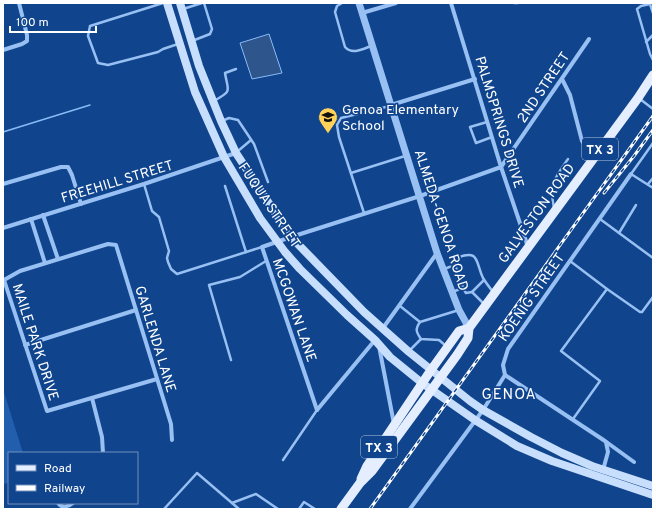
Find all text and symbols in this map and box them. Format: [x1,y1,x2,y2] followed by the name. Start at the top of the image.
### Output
[10,8,96,34] scale bar
[16,15,49,31] text: 100 m
[514,49,574,126] street label: 2ND STREET
[470,54,527,190] street label: PALMSPRINGS DRIVE
[342,102,459,135] place label: Genoa Elementary School
[317,106,339,134] school or university icon: Genoa Elementary School
[582,138,618,160] road number: TX 3
[410,148,471,293] street label: ALMEDA-GENOA ROAD
[59,157,176,208] street label: FREEHILL STREET
[234,160,304,252] street label: FUQUA STREET
[495,161,579,267] street label: GALVESTON ROAD
[495,250,569,345] street label: KOENIG STREET
[268,256,319,365] street label: MCGOWAN LANE
[8,282,62,403] street label: MAILE PARK DRIVE
[130,284,179,395] street label: GARLENDA LANE
[481,386,537,405] district label: GENOA
[361,436,397,458] road number: TX 3
[8,452,138,504] legend
[44,461,72,477] text: Road
[44,481,85,497] text: Railway

